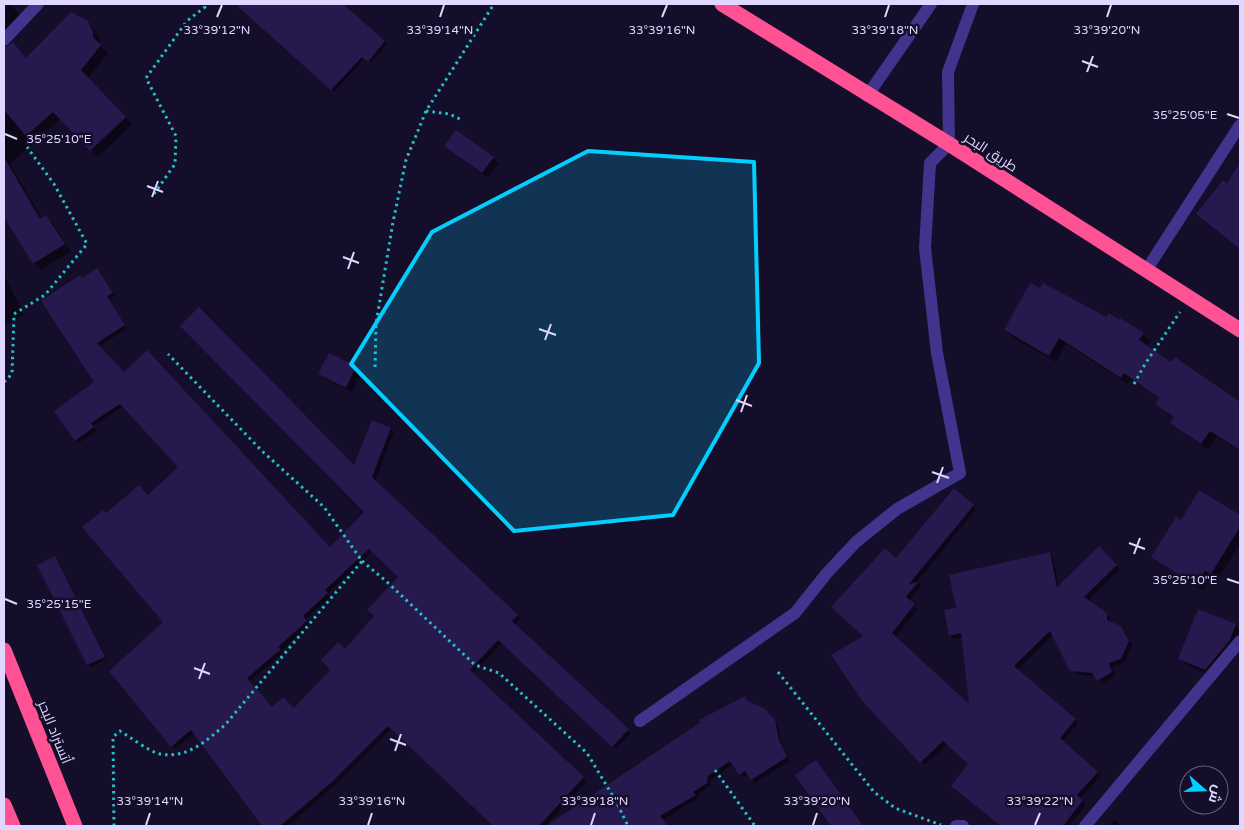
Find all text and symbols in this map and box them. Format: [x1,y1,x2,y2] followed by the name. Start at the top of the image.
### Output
[184,23,251,37] text: 33°39'12"N
[407,23,474,37] text: 33°39'14"N
[629,23,696,37] text: 33°39'16"N
[852,23,919,37] text: 33°39'18"N
[1074,23,1141,37] text: 33°39'20"N
[1153,108,1218,122] text: 35°25'05"E
[960,128,1021,176] street label: طريق البحر
[27,132,92,146] text: 35°25'10"E
[1153,573,1218,587] text: 35°25'10"E
[27,597,92,611] text: 35°25'15"E
[34,697,76,766] street label: أتستراد البحر
[1179,765,1229,815] north arrow
[1205,783,1227,806] text: ش
[117,794,184,808] text: 33°39'14"N
[339,794,406,808] text: 33°39'16"N
[562,794,629,808] text: 33°39'18"N
[784,794,851,808] text: 33°39'20"N
[1007,794,1074,808] text: 33°39'22"N

